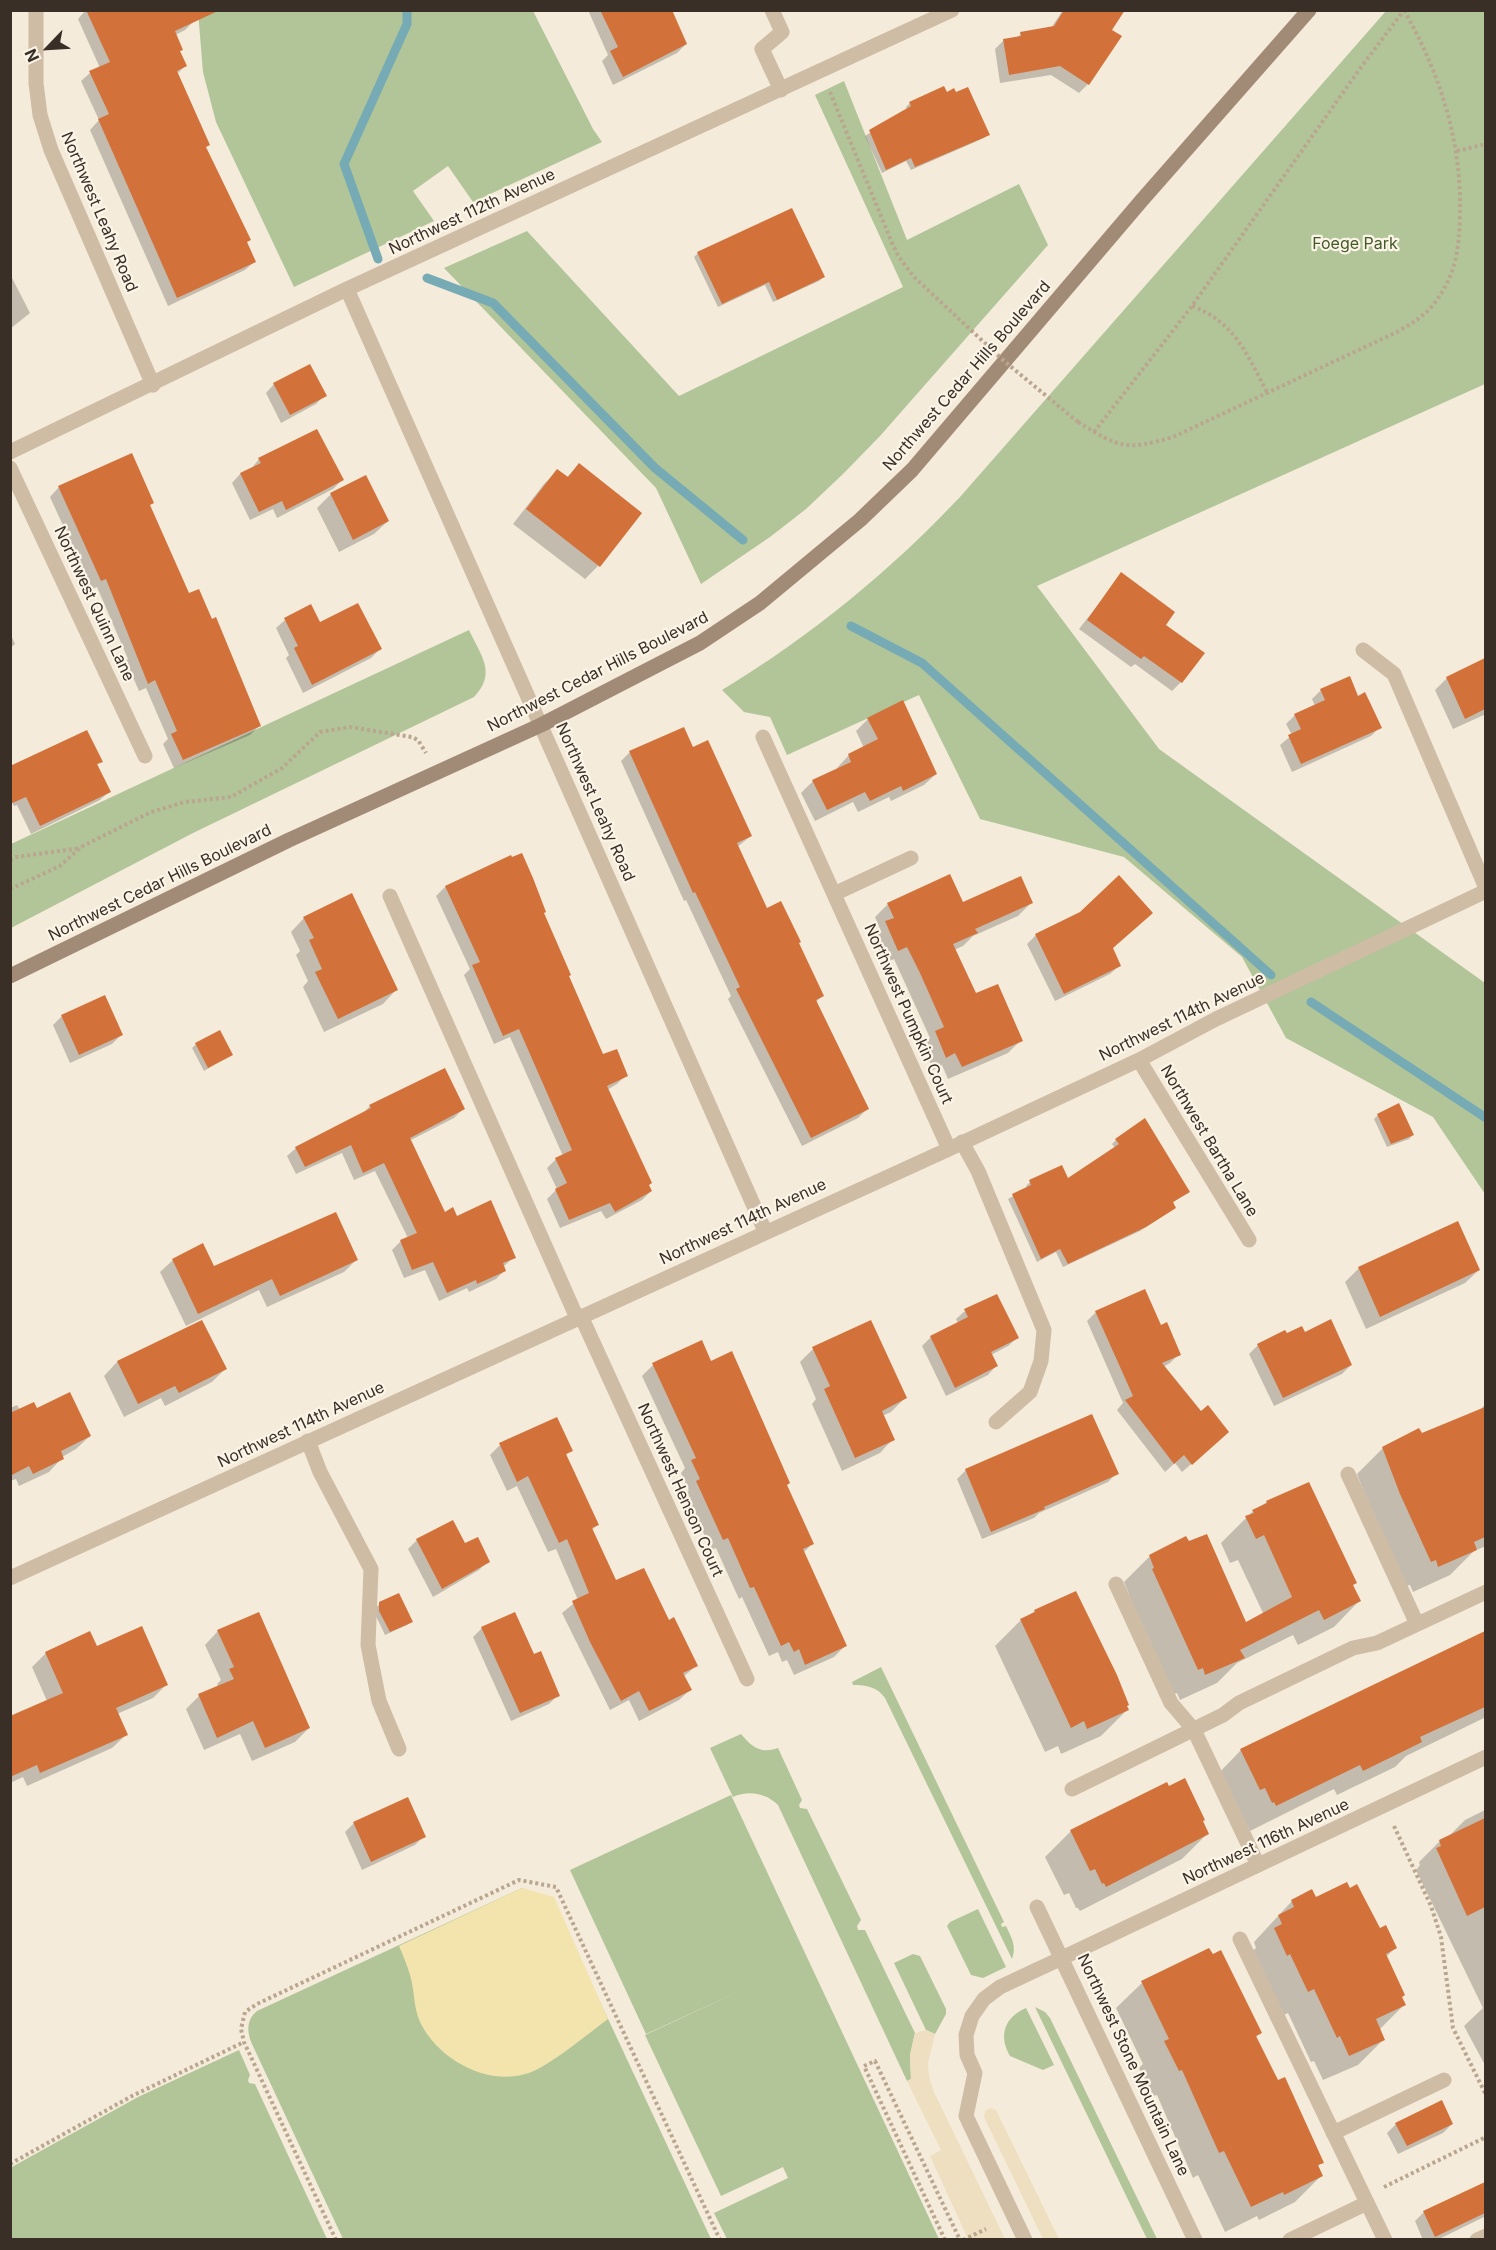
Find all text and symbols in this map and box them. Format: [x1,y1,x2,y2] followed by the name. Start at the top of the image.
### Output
[18,18,78,78] north arrow
[20,46,43,65] text: N
[57,129,141,295] street label: Northwest Leahy Road
[386,165,558,259] street label: Northwest 112th Avenue
[1312,234,1398,254] park label: Foege Park
[879,277,1055,475] street label: Northwest Cedar Hills Boulevard
[50,523,138,685] street label: Northwest Quinn Lane
[484,608,712,736] street label: Northwest Cedar Hills Boulevard
[551,720,639,884] street label: Northwest Leahy Road
[45,821,275,945] street label: Northwest Cedar Hills Boulevard
[860,921,956,1107] street label: Northwest Pumpkin Court
[1096,969,1268,1065] street label: Northwest 114th Avenue
[1156,1062,1262,1220] street label: Northwest Bartha Lane
[657,1175,829,1269] street label: Northwest 114th Avenue
[215,1378,387,1472] street label: Northwest 114th Avenue
[633,1400,727,1580] street label: Northwest Henson Court
[1180,1795,1352,1889] street label: Northwest 116th Avenue
[1073,1951,1193,2179] street label: Northwest Stone Mountain Lane

